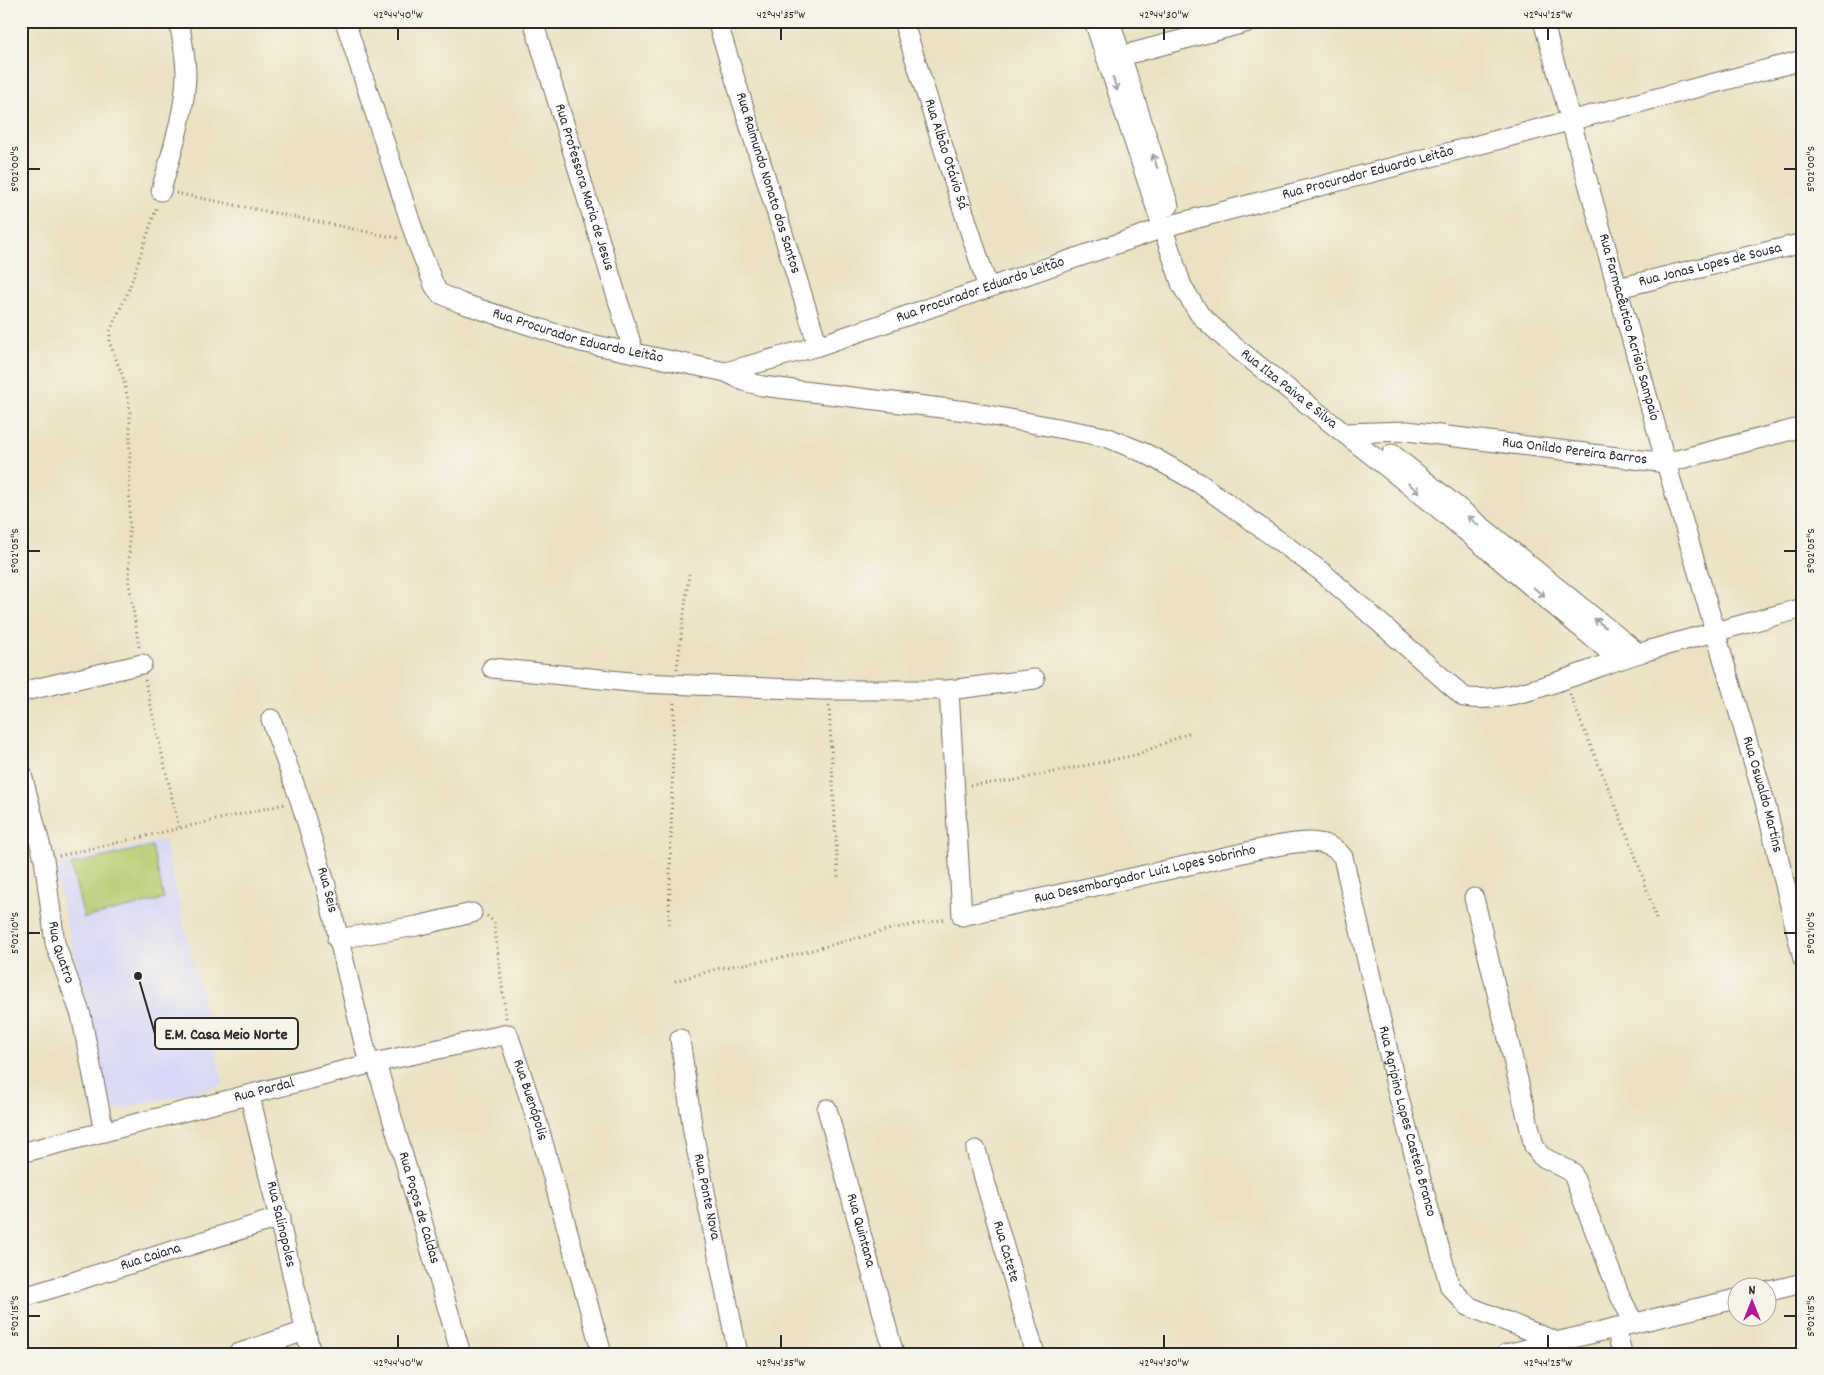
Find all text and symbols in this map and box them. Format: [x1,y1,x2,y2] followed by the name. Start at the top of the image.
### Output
[373,7,423,24] text: 42°44'40"W
[757,7,805,24] text: 42°44'35"W
[1139,7,1189,24] text: 42°44'30"W
[1524,7,1572,24] text: 42°44'25"W
[1111,76,1120,91] one-way arrow
[729,90,806,277] street label: Rua Raimundo Nonato dos Santos
[918,96,974,213] street label: Rua Albão Otávio Sá
[548,101,619,274] street label: Rua Professora Maria de Jesus
[1280,141,1457,207] street label: Rua Procurador Eduardo Leitão
[7,146,24,192] text: 5°02'00"S
[1803,146,1820,192] text: 5°02'00"S
[1149,153,1159,169] one-way arrow
[1592,231,1665,424] street label: Rua Farmacêutico Acrisio Sampaio
[1637,237,1785,294] street label: Rua Jonas Lopes de Sousa
[894,251,1068,329] street label: Rua Procurador Eduardo Leitão
[489,303,666,370] street label: Rua Procurador Eduardo Leitão
[1235,344,1342,435] street label: Rua Ilza Paiva e Silva
[1501,432,1649,472] street label: Rua Onildo Pereira Barros
[1407,483,1420,494] one-way arrow
[1467,515,1480,526] one-way arrow
[7,528,24,574] text: 5°02'05"S
[1803,528,1820,574] text: 5°02'05"S
[1532,587,1545,598] one-way arrow
[1594,617,1607,628] one-way arrow
[1735,734,1788,855] street label: Rua Oswaldo Martins
[1032,839,1258,910] street label: Rua Desembargador Luiz Lopes Sobrinho
[310,864,343,915] street label: Rua Seis
[7,912,24,954] text: 5°02'10"S
[1803,912,1820,954] text: 5°02'10"S
[41,920,80,987] street label: Rua Quatro
[155,1018,298,1049] callout: E.M. Casa Meio Norte
[165,1024,287,1047] text: E.M. Casa Meio Norte
[1372,1024,1442,1220] street label: Rua Agripino Lopes Castelo Branco
[506,1057,553,1143] street label: Rua Buenópolis
[232,1072,297,1109] street label: Rua Pardal
[392,1149,445,1267] street label: Rua Poços de Caldas
[687,1152,726,1243] street label: Rua Ponte Nova
[260,1179,301,1270] street label: Rua Salinopoles
[840,1191,881,1271] street label: Rua Quintana
[986,1218,1025,1286] street label: Rua Catete
[118,1237,185,1277] street label: Rua Caiana
[1726,1278,1776,1328] north arrow
[1749,1281,1756,1301] text: N
[7,1295,24,1337] text: 5°02'15"S
[1803,1295,1820,1337] text: 5°02'15"S
[373,1355,423,1372] text: 42°44'40"W
[757,1355,805,1372] text: 42°44'35"W
[1139,1355,1189,1372] text: 42°44'30"W
[1524,1355,1572,1372] text: 42°44'25"W

